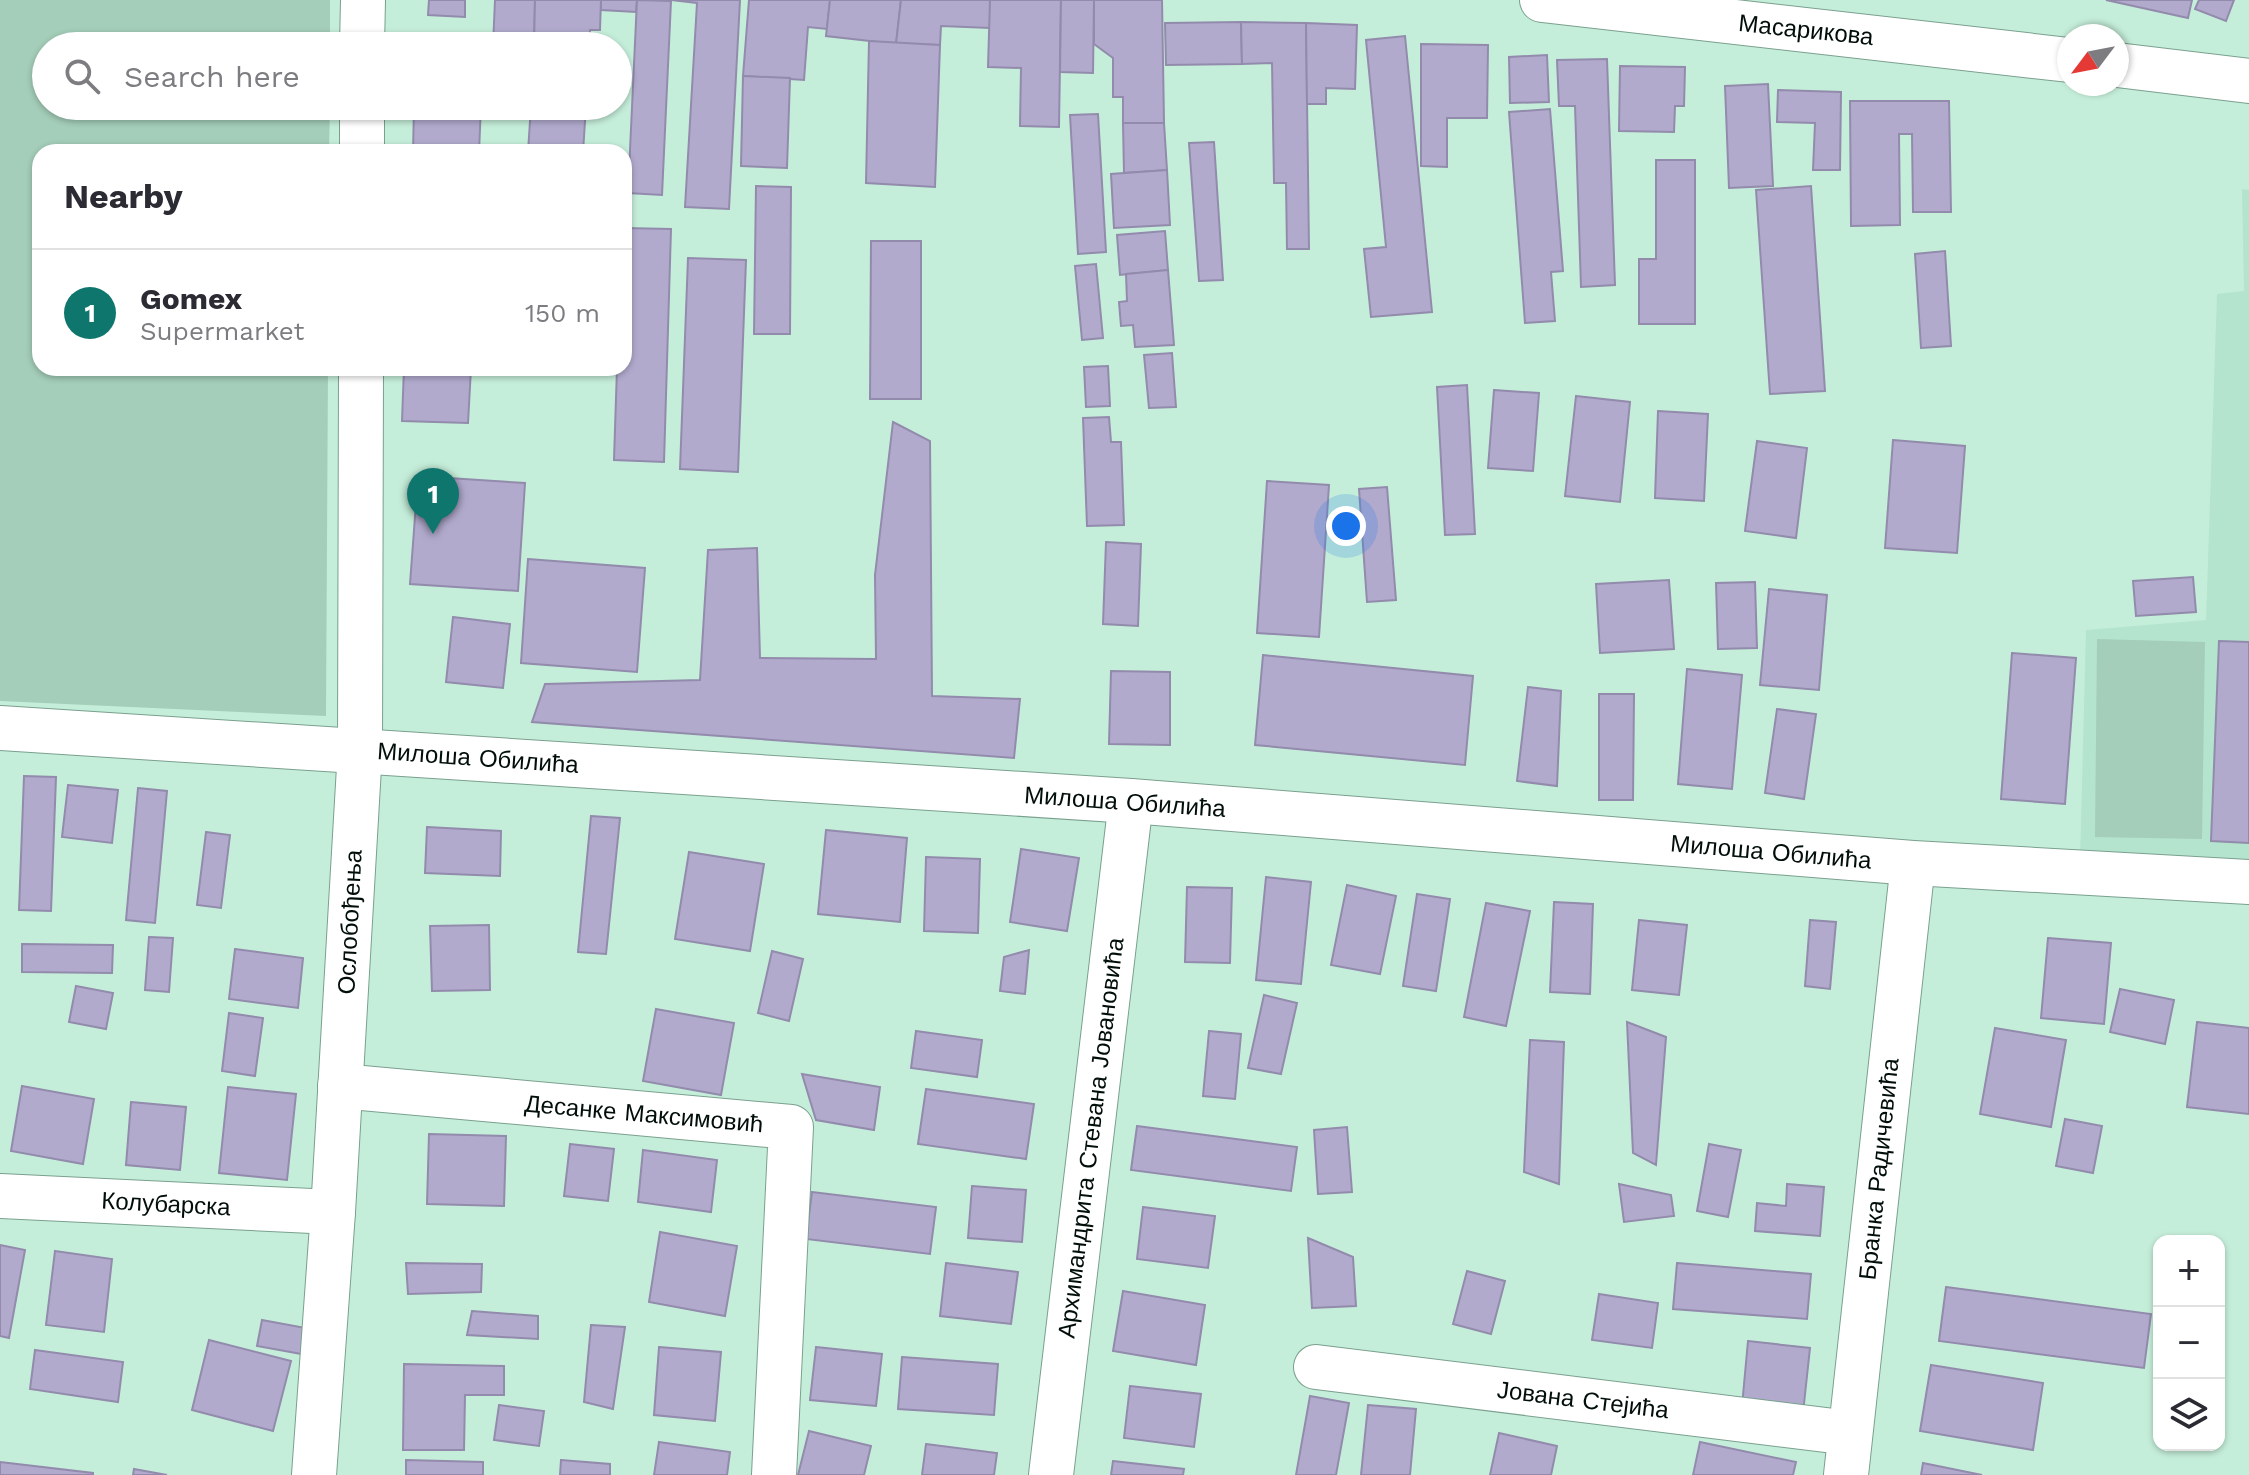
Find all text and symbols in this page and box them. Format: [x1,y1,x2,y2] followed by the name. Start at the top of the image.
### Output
[1737,9,1876,51] street label: Масарикова
[2057,24,2129,96] north arrow
[32,32,632,120] search box
[60,54,104,98] icon: search
[124,59,300,94] text: Search here
[64,176,183,216] text: Nearby
[140,281,242,316] text: Gomex
[84,298,96,328] text: 1
[525,298,600,328] text: 150 m
[140,316,304,346] text: Supermarket
[407,468,459,534] pin: 1
[1326,506,1366,546] your location
[376,737,580,779] street label: Милоша Обилића
[1023,781,1227,823] street label: Милоша Обилића
[1669,829,1873,875] street label: Милоша Обилића
[332,848,368,995] street label: Ослобођења
[1053,936,1130,1340] street label: Архимандрита Стевана Јовановића
[1853,1056,1905,1281] street label: Бранка Радичевића
[523,1090,765,1138] street label: Десанке Максимовић
[101,1187,232,1221] street label: Колубарска
[2153,1235,2225,1451] map controls
[2153,1235,2225,1307] button: +
[2153,1307,2225,1379] button: −
[1496,1376,1671,1425] street label: Јована Стејића
[2153,1379,2225,1451] button: layers

